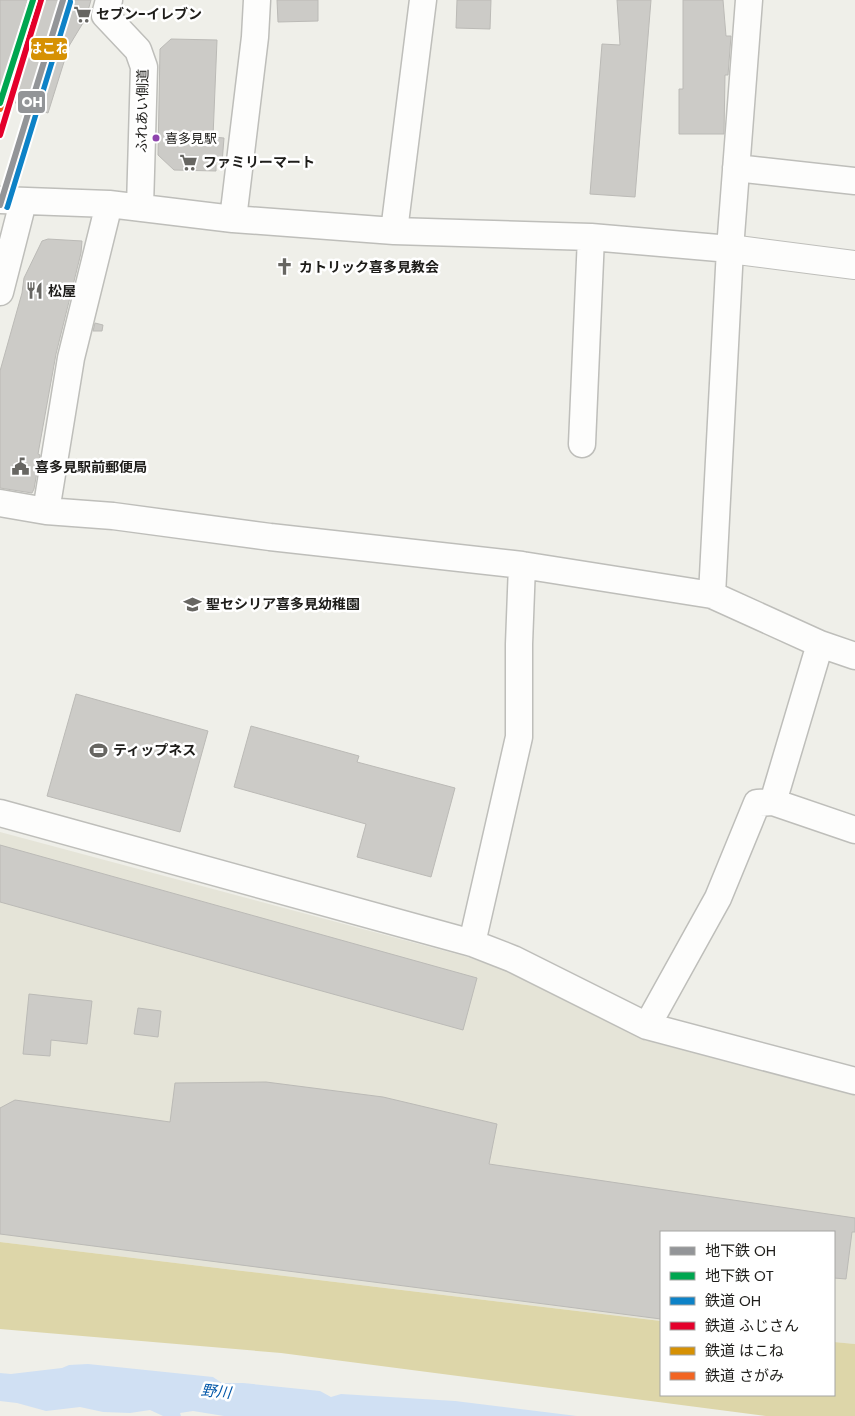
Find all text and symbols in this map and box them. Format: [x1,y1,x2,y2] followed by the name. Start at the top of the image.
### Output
[72,4,92,24] supermarket icon: セブン-イレブン
[96,4,202,24] place label: セブン-イレブン
[30,37,68,61] line badge: はこね
[28,38,70,58] text: はこね
[131,69,153,153] street label: ふれあい側道
[17,90,46,114] line badge: OH
[21,92,43,112] text: OH
[165,129,217,148] place label: 喜多見駅
[151,133,161,143] marker: 喜多見駅
[179,152,199,172] supermarket icon: ファミリーマート
[203,152,315,172] place label: ファミリーマート
[275,257,295,277] church icon: カトリック喜多見教会
[299,257,439,277] place label: カトリック喜多見教会
[24,281,44,301] restaurant icon: 松屋
[48,281,76,301] place label: 松屋
[11,457,31,477] public building icon: 喜多見駅前郵便局
[35,457,147,477] place label: 喜多見駅前郵便局
[182,594,202,614] school or university icon: 聖セシリア喜多見幼稚園
[206,594,360,614] place label: 聖セシリア喜多見幼稚園
[89,740,109,760] sports icon: ティップネス
[113,740,196,760] place label: ティップネス
[660,1231,835,1396] legend
[705,1240,776,1261] text: 地下鉄 OH
[705,1265,774,1286] text: 地下鉄 OT
[705,1290,761,1311] text: 鉄道 OH
[705,1315,799,1336] text: 鉄道 ふじさん
[705,1340,784,1361] text: 鉄道 はこね
[705,1365,784,1386] text: 鉄道 さがみ
[200,1379,234,1403] water label: 野川

